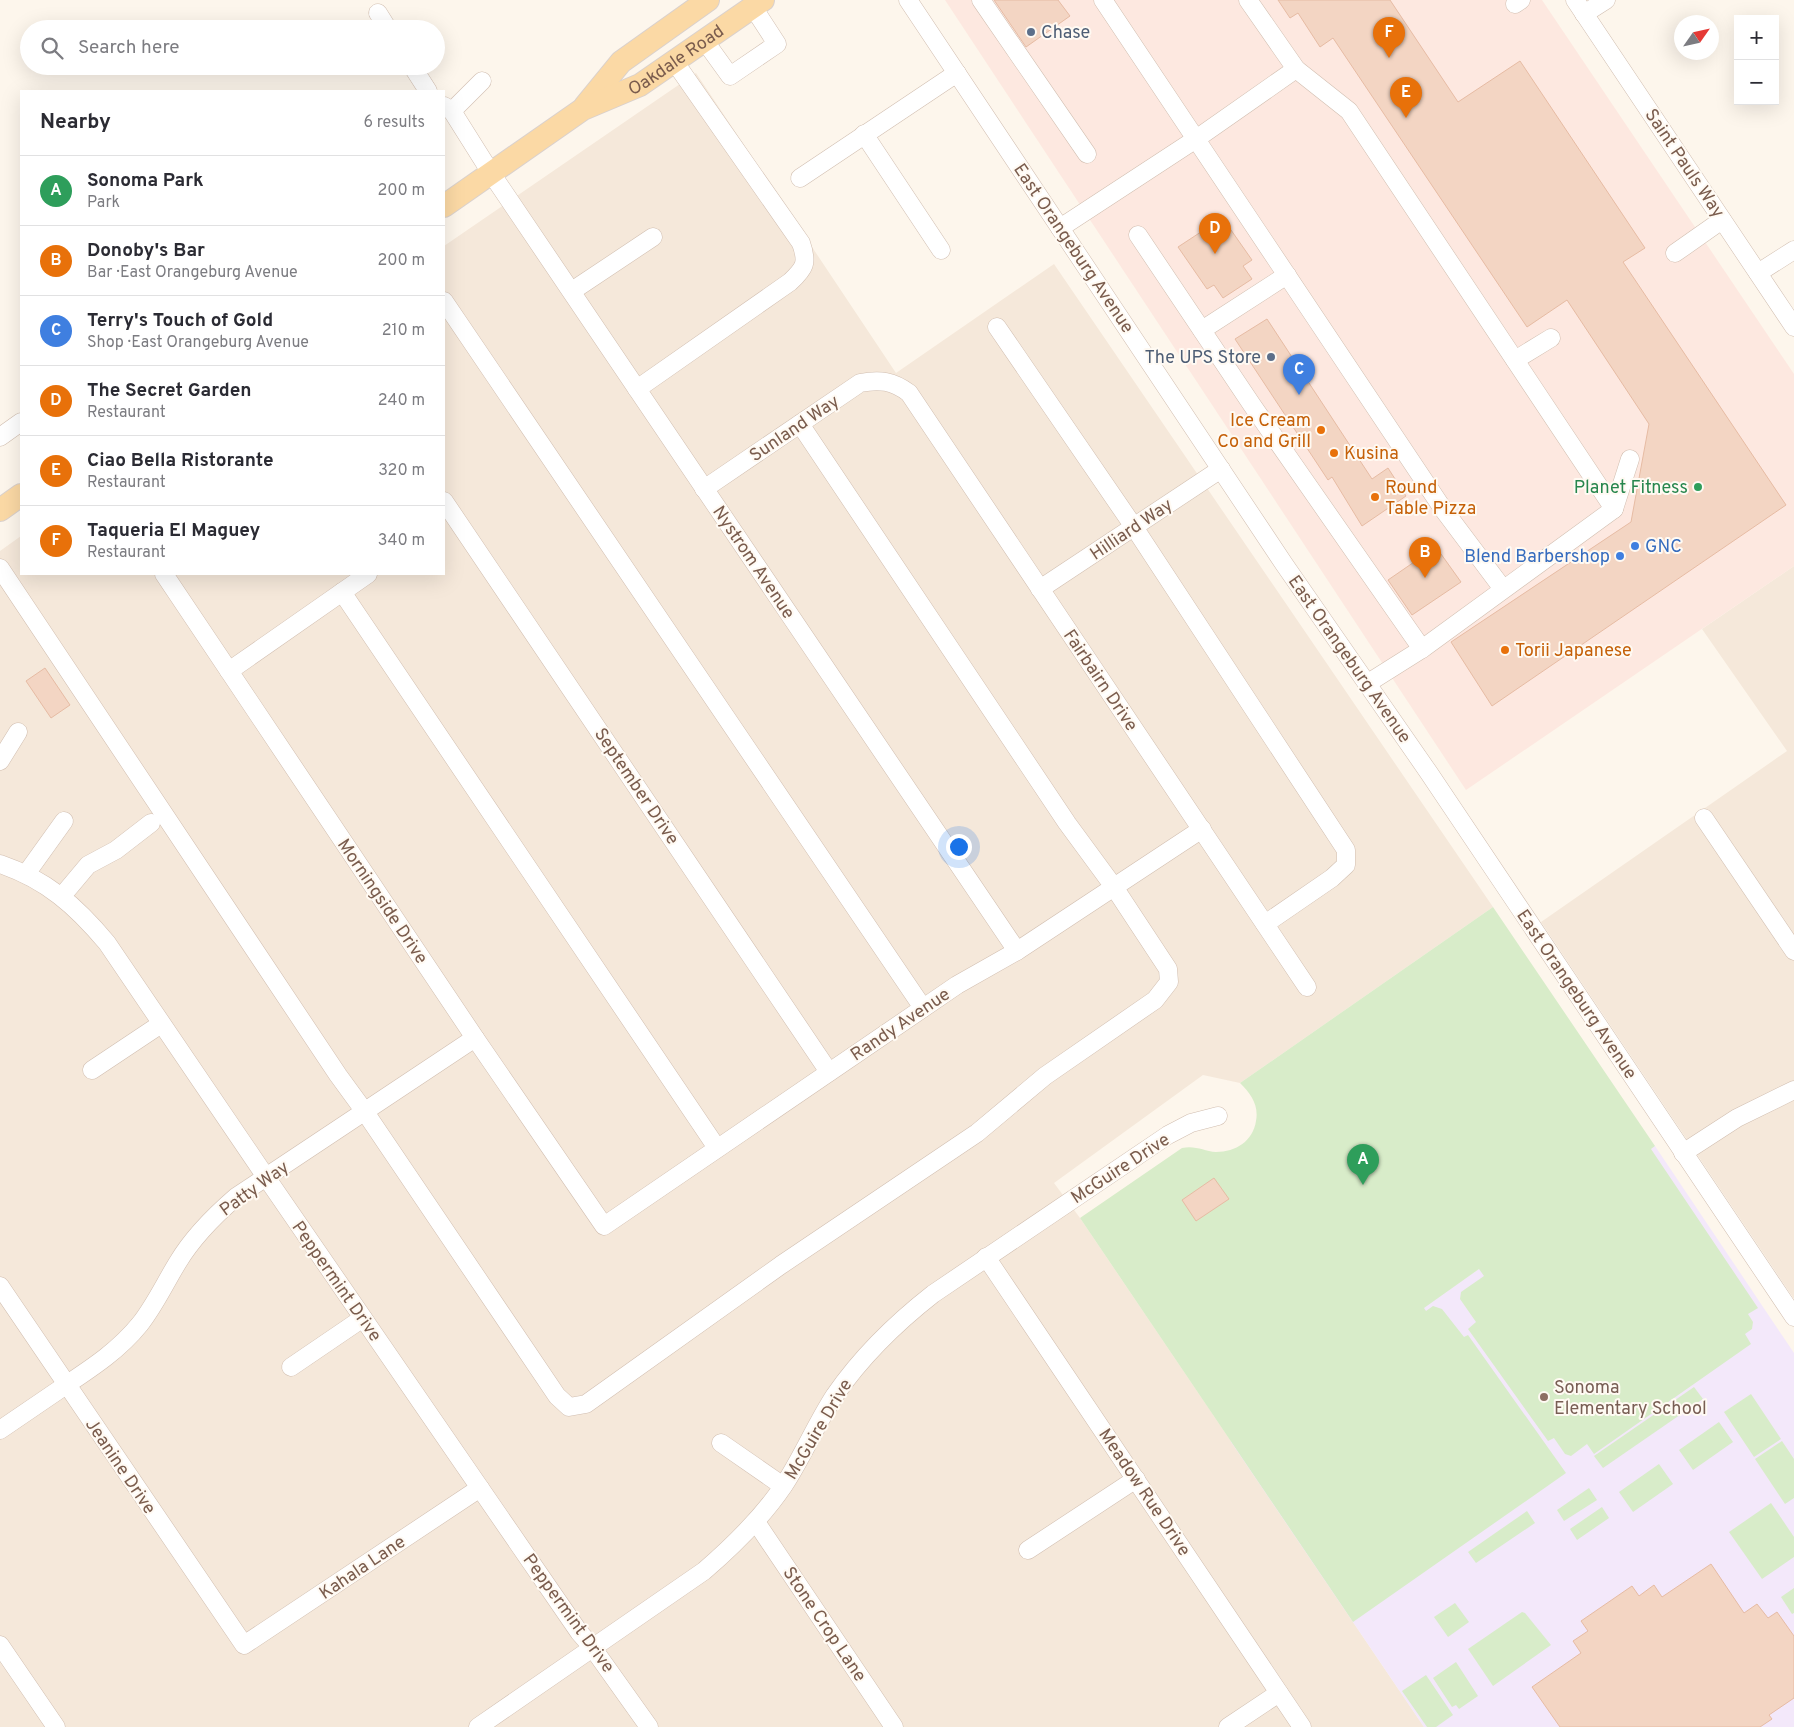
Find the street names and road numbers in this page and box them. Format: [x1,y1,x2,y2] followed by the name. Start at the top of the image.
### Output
[625,20,729,102] street label: Oakdale Road
[1639,105,1729,223] street label: Saint Pauls Way
[1007,160,1138,338] street label: East Orangeburg Avenue
[745,391,844,468] street label: Sunland Way
[1086,494,1178,566] street label: Hilliard Way
[706,502,799,624] street label: Nystrom Avenue
[1282,571,1416,748] street label: East Orangeburg Avenue
[1057,626,1142,736] street label: Fairbairn Drive
[588,724,683,850] street label: September Drive
[331,835,432,969] street label: Morningside Drive
[1510,906,1641,1084] street label: East Orangeburg Avenue
[847,983,955,1067] street label: Randy Avenue
[1067,1129,1175,1210] street label: McGuire Drive
[216,1156,294,1222] street label: Patty Way
[286,1217,386,1347] street label: Peppermint Drive
[780,1375,858,1484] street label: McGuire Drive
[79,1414,160,1519] street label: Jeanine Drive
[1092,1425,1195,1561] street label: Meadow Rue Drive
[315,1531,410,1605] street label: Kahala Lane
[517,1550,619,1678] street label: Peppermint Drive
[777,1563,871,1687] street label: Stone Crop Lane

